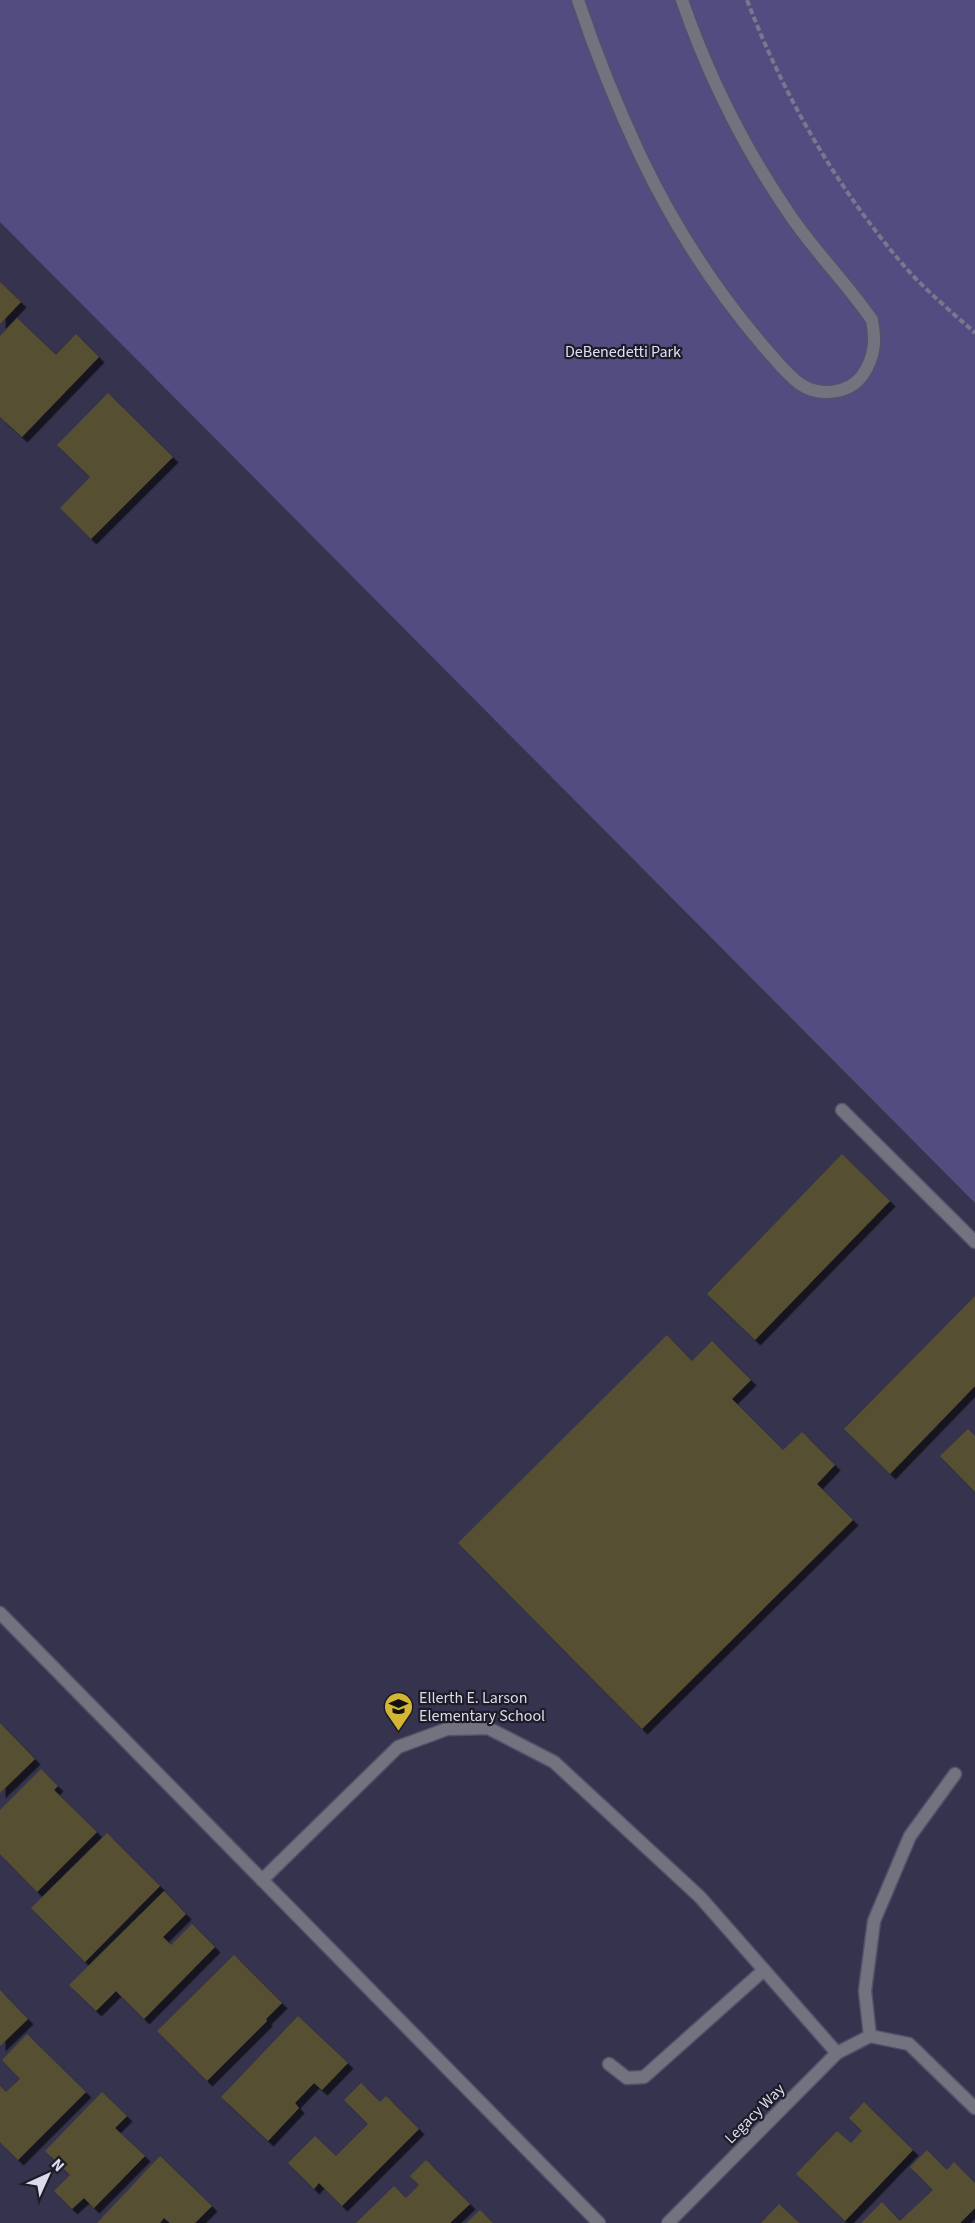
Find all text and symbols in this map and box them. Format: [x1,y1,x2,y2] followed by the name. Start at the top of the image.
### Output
[565,341,681,363] park label: DeBenedetti Park
[419,1687,545,1727] place label: Ellerth E. Larson Elementary School
[382,1690,414,1732] school or university icon: Ellerth E. Larson Elementary School
[720,2078,790,2149] street label: Legacy Way
[18,2145,78,2205] north arrow
[46,2154,69,2177] text: N

